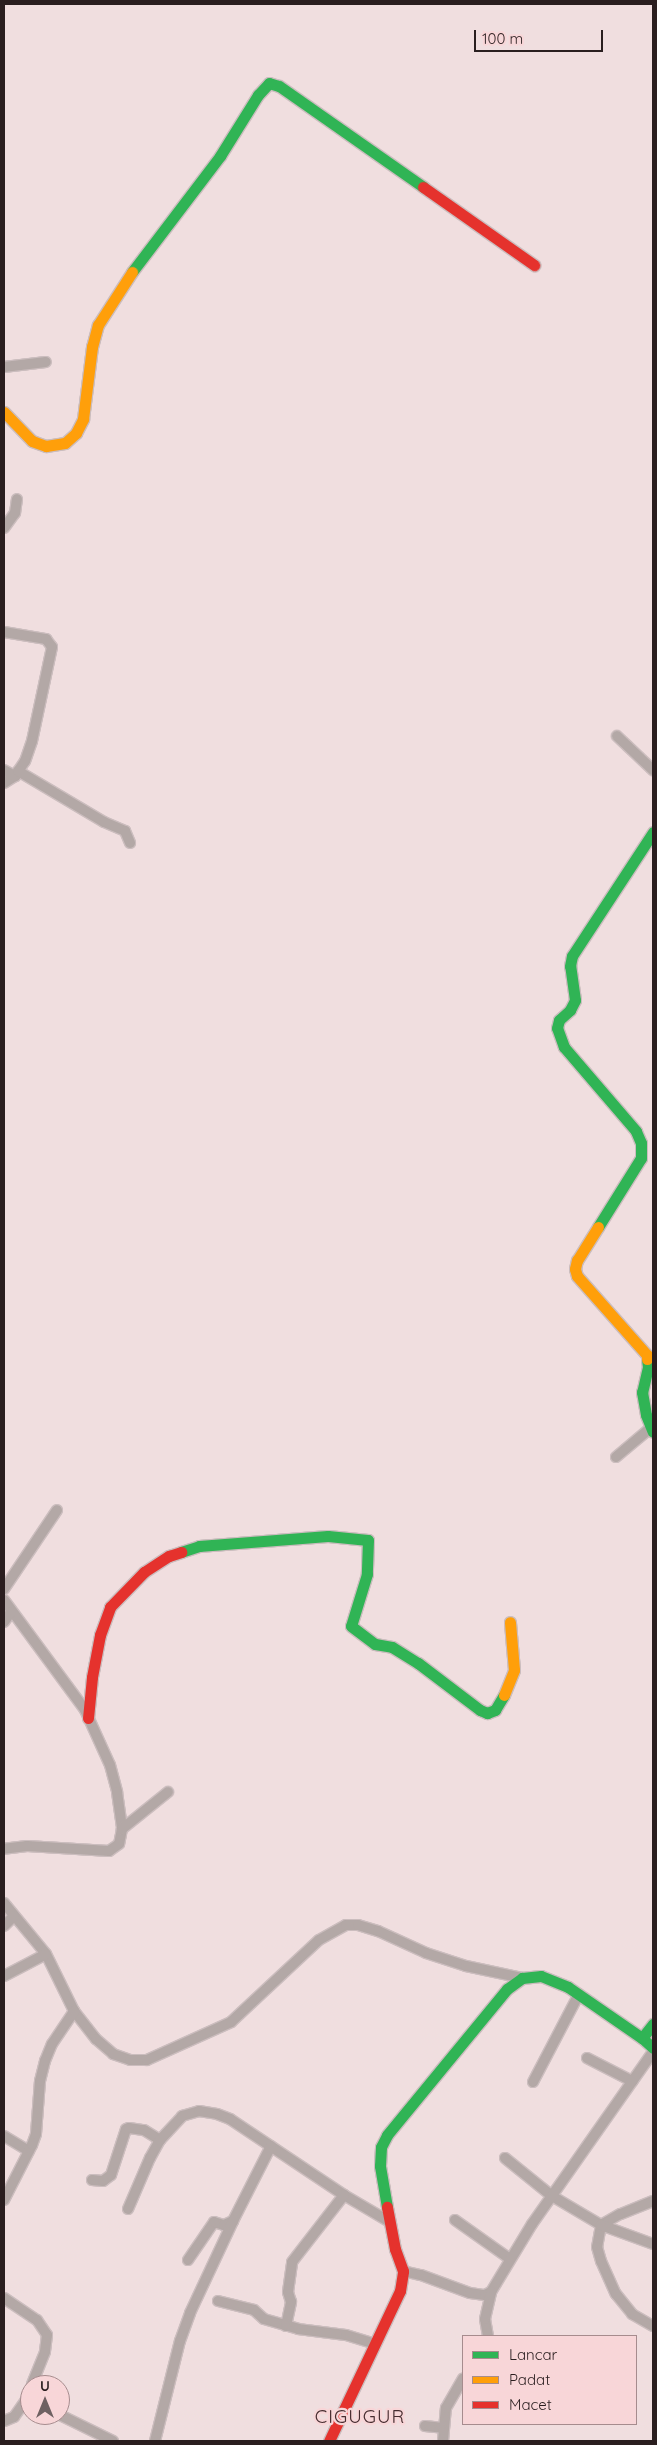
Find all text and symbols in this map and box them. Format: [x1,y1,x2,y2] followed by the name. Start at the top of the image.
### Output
[477,20,606,52] scale bar
[482,29,523,48] text: 100 m
[462,2335,637,2425] legend
[509,2345,557,2364] text: Lancar
[509,2370,550,2389] text: Padat
[20,2375,70,2425] north arrow
[40,2377,50,2395] text: U
[509,2395,552,2414] text: Macet
[314,2406,406,2428] district label: CIGUGUR

